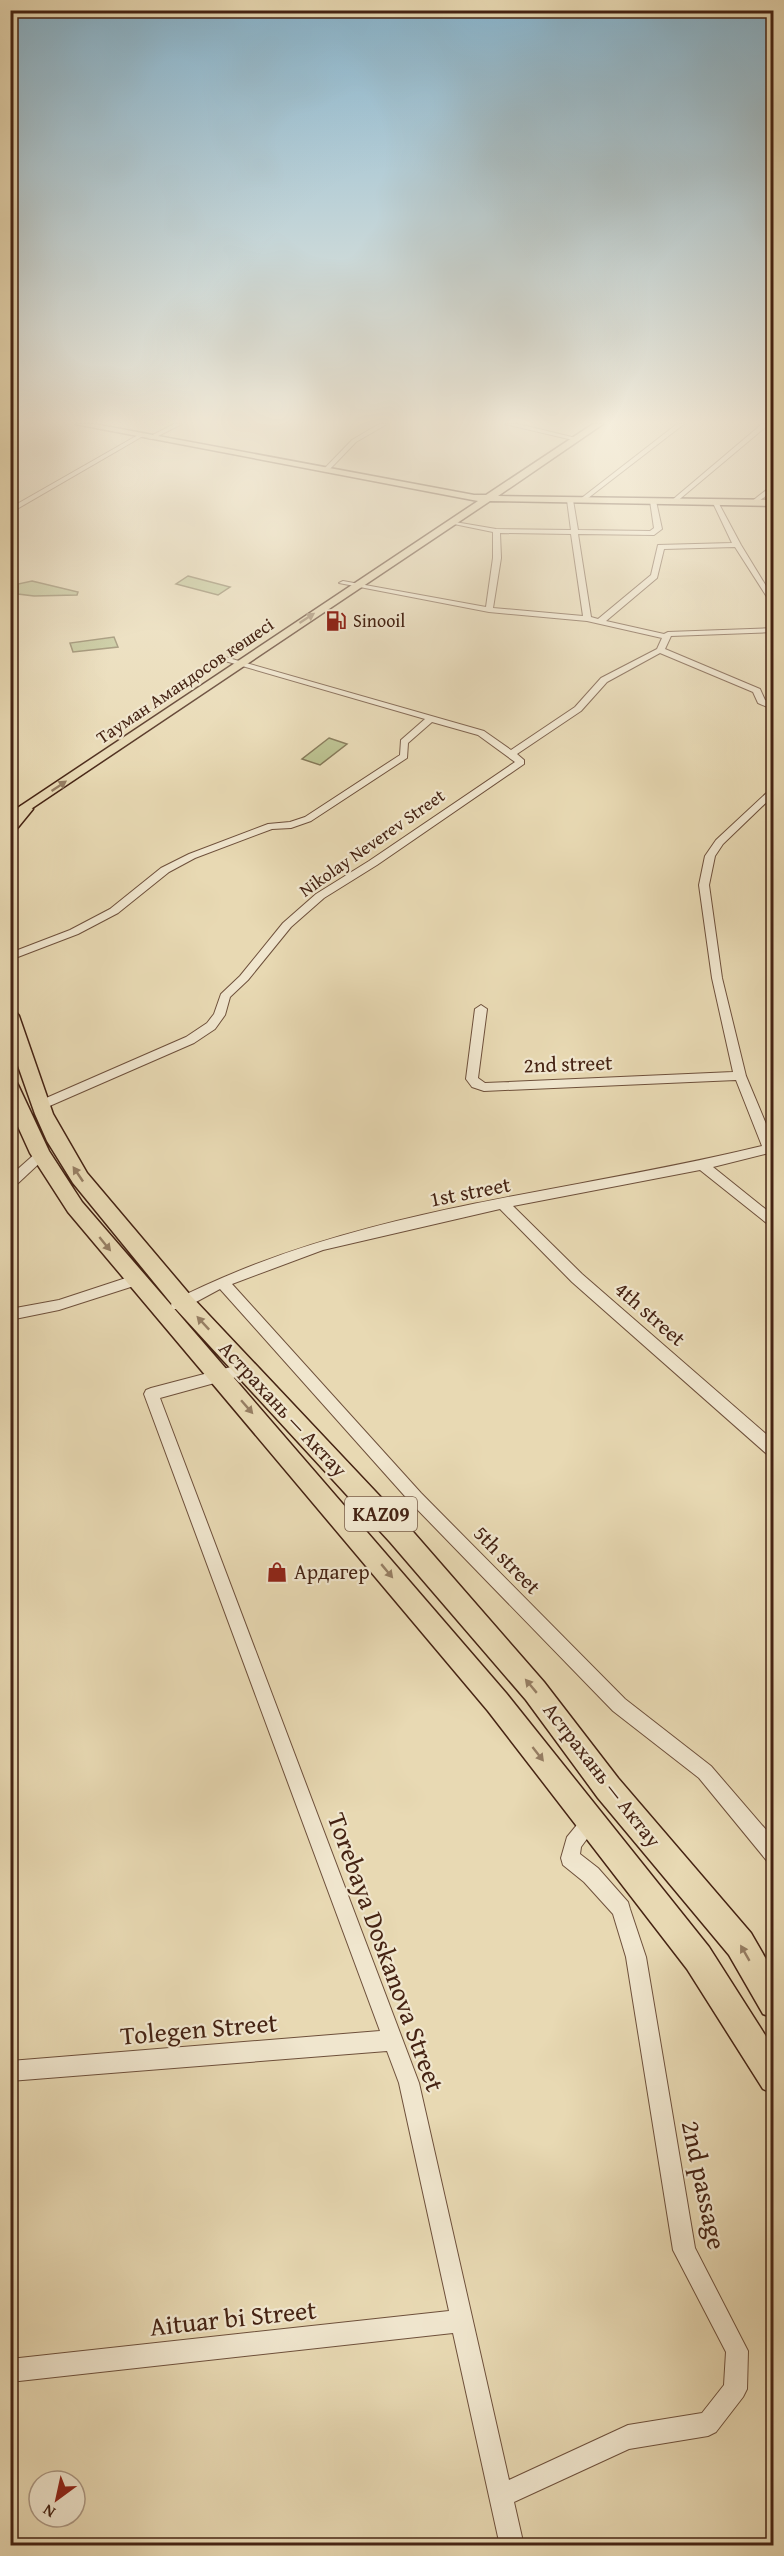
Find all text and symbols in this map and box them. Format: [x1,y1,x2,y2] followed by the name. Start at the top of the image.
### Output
[353,607,405,634] place label: Sinooil
[324,609,348,633] fuel station icon: Sinooil
[91,611,279,750] street label: Тауман Амандосов көшесі
[299,613,316,624] one-way arrow
[50,780,66,792] one-way arrow
[293,782,451,903] street label: Nikolay Neverev Street
[523,1046,614,1081] street label: 2nd street
[72,1166,84,1182] one-way arrow
[427,1168,514,1215] street label: 1st street
[98,1236,111,1251] one-way arrow
[608,1274,693,1354] street label: 4th street
[196,1316,210,1331] one-way arrow
[212,1334,355,1484] street label: Астрахань — Актау
[240,1399,253,1415] one-way arrow
[345,1497,417,1531] road number: KAZ09
[467,1518,548,1601] street label: 5th street
[294,1556,370,1587] place label: Ардагер
[265,1560,289,1584] shop icon: Ардагер
[380,1563,393,1578] one-way arrow
[524,1678,537,1694] one-way arrow
[536,1696,669,1854] street label: Астрахань — Актау
[532,1746,544,1762] one-way arrow
[318,1807,455,2097] street label: Torebaya Doskanova Street
[740,1944,750,1961] one-way arrow
[119,2002,279,2055] street label: Tolegen Street
[672,2117,737,2253] street label: 2nd passage
[148,2289,318,2346] street label: Aituar bi Street
[27,2469,87,2529] north arrow
[38,2498,60,2525] text: N

